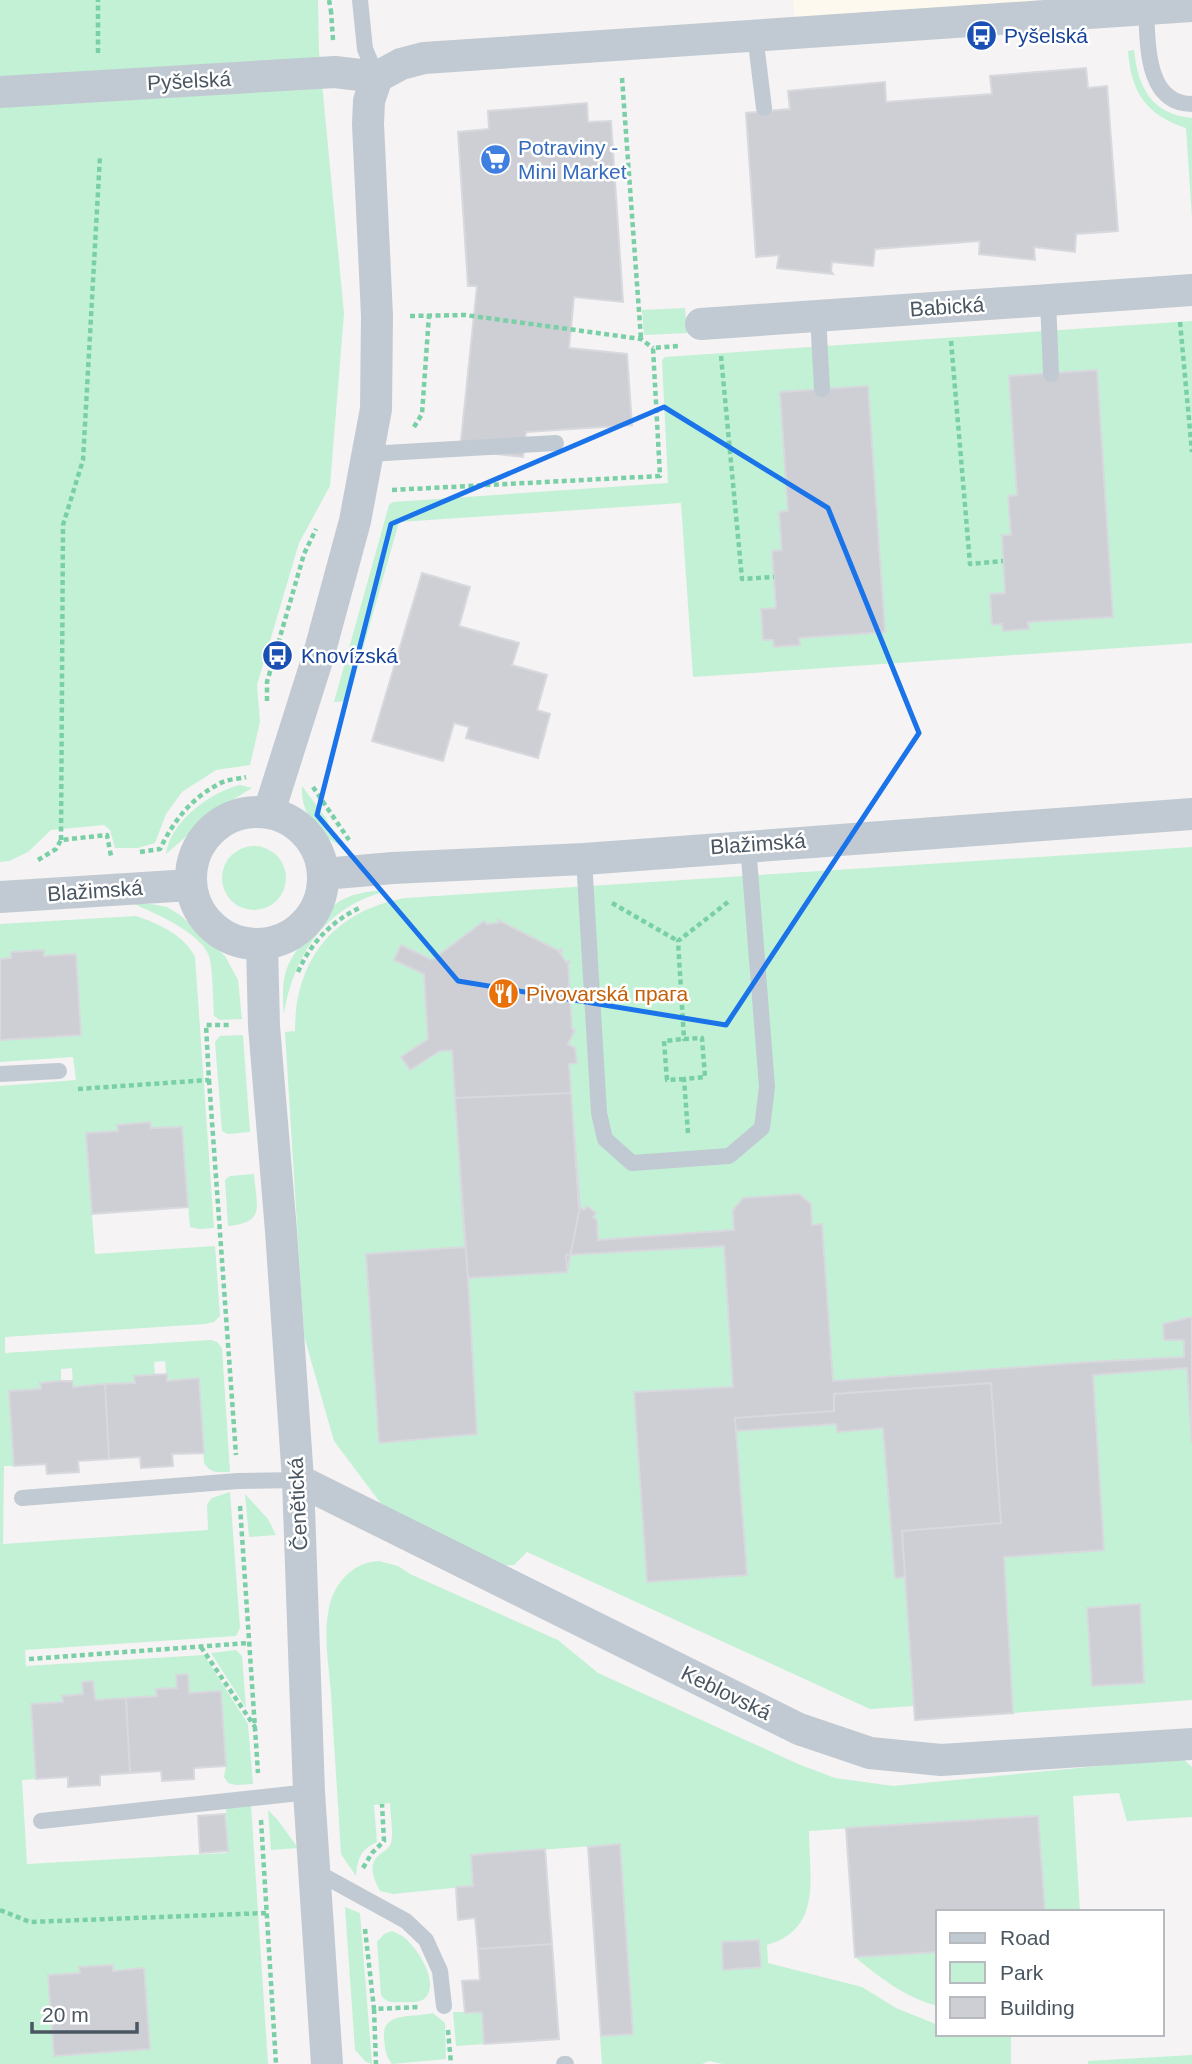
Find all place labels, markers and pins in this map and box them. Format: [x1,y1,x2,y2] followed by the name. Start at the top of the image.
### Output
[964,19,998,53] bus stop icon: Pyšelská
[1004,24,1088,47] place label: Pyšelská
[518,136,627,183] place label: Potraviny - Mini Market
[478,143,512,177] supermarket icon: Potraviny - Mini Market
[261,639,295,673] bus stop icon: Knovízská
[301,644,398,667] place label: Knovízská
[486,977,520,1011] restaurant icon: Pivovarská прага
[526,982,688,1005] place label: Pivovarská прага

